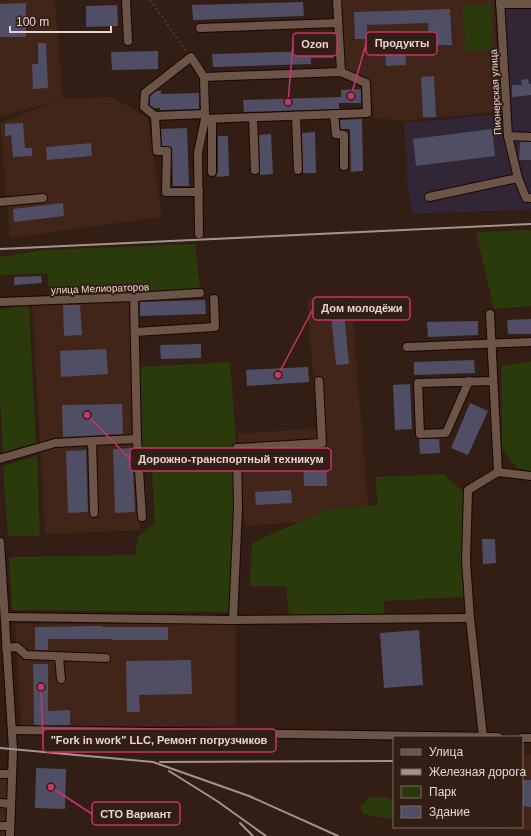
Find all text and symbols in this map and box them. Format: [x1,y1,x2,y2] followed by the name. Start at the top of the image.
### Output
[10,8,111,34] scale bar
[16,15,49,29] text: 100 m
[366,32,437,55] callout: Продукты
[293,33,337,56] callout: Ozon
[375,37,429,49] text: Продукты
[301,38,329,50] text: Ozon
[488,48,503,135] street label: Пионерская улица
[51,281,149,296] street label: улица Мелиораторов
[313,297,410,320] callout: Дом молодёжи
[321,302,403,314] text: Дом молодёжи
[130,448,331,471] callout: Дорожно-транспортный техникум
[138,453,324,465] text: Дорожно-транспортный техникум
[43,729,276,752] callout: "Fork in work" LLC, Ремонт погрузчиков
[51,734,268,746] text: "Fork in work" LLC, Ремонт погрузчиков
[393,736,523,828] legend
[429,745,463,759] text: Улица
[429,765,526,779] text: Железная дорога
[429,785,457,799] text: Парк
[92,802,180,825] callout: СТО Вариант
[429,805,470,819] text: Здание
[100,808,172,820] text: СТО Вариант

